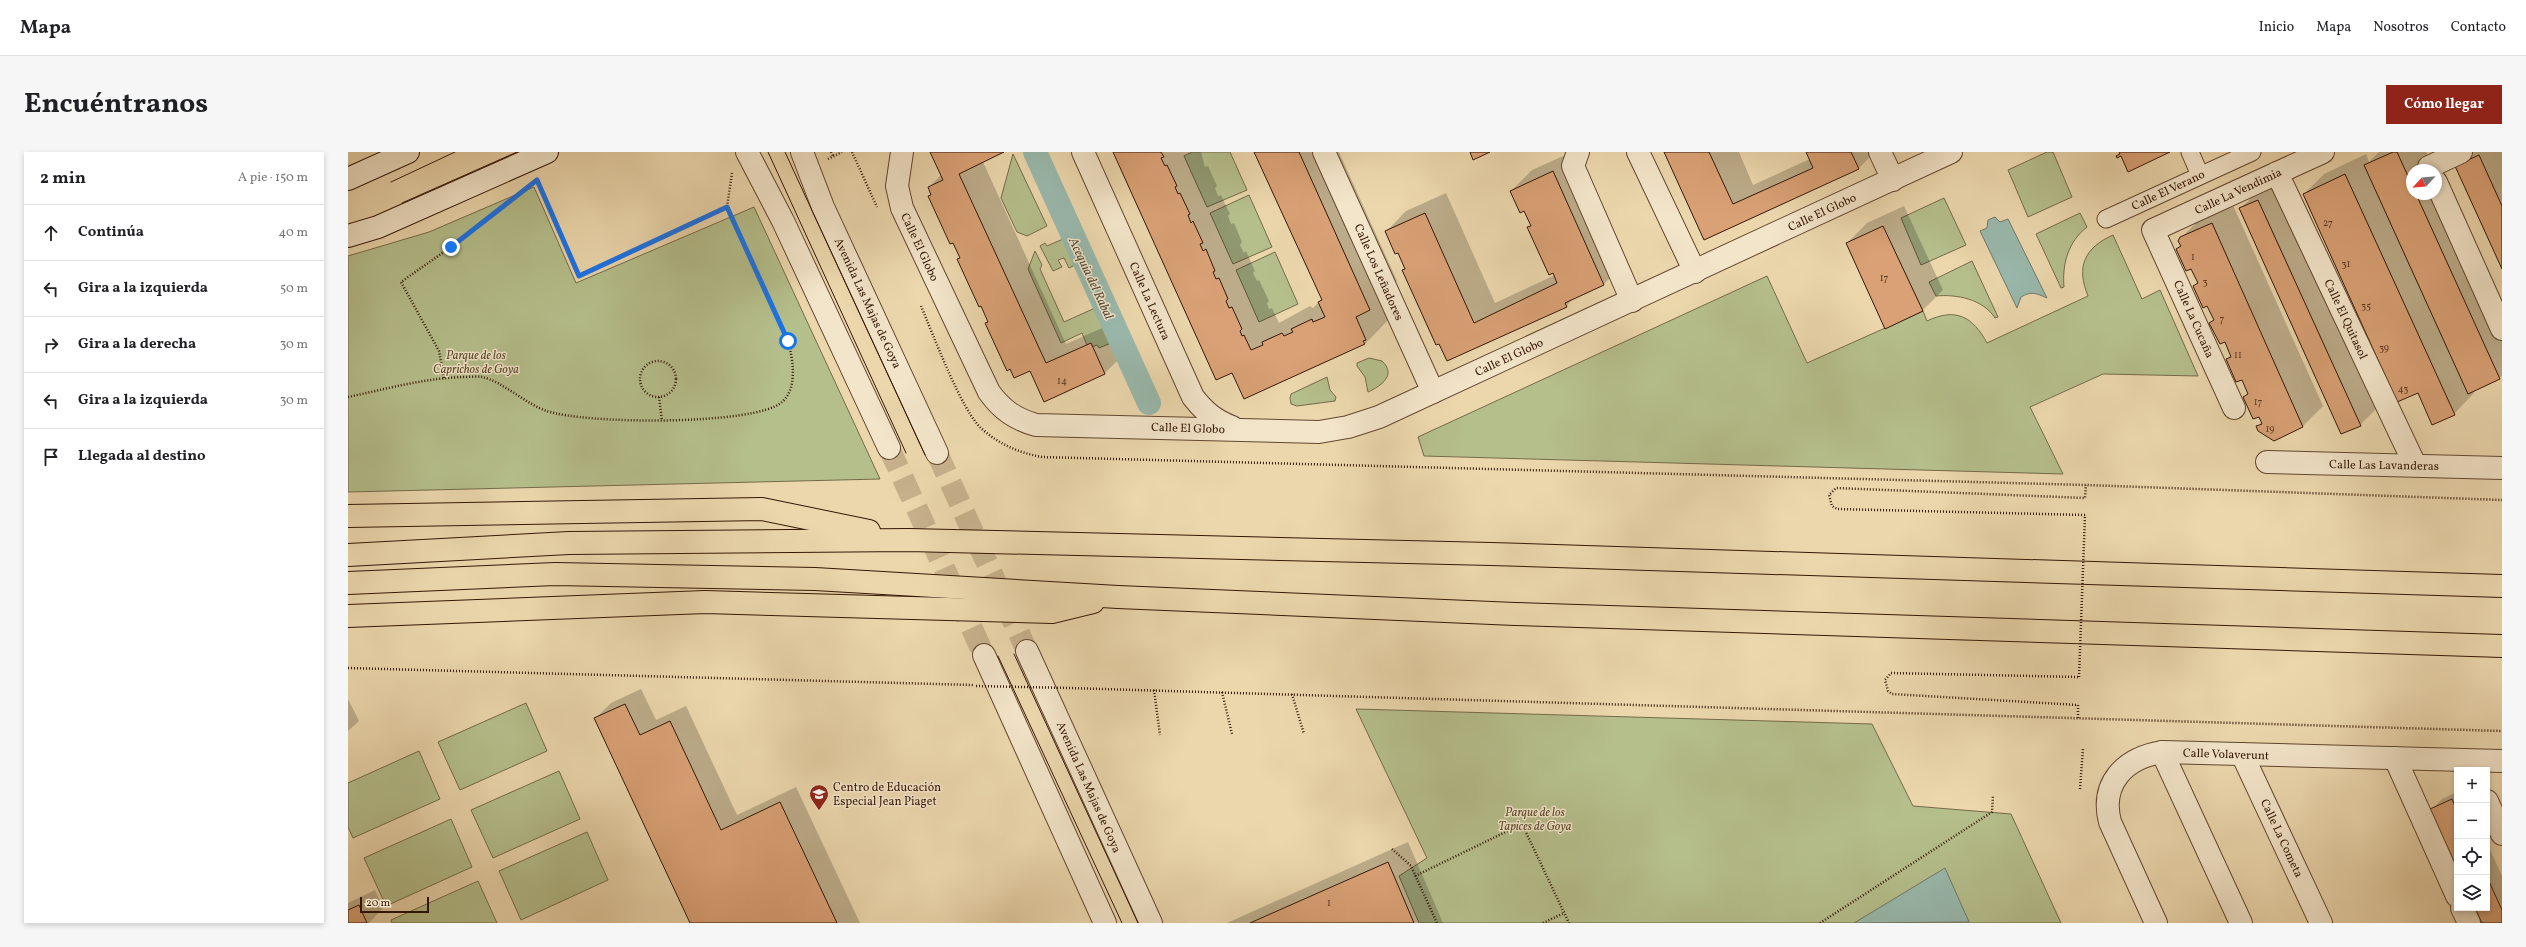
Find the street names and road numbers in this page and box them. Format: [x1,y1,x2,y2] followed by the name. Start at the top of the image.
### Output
[2192,165,2285,219] street label: Calle La Vendimia
[2129,167,2208,215] street label: Calle El Verano
[1786,190,1859,236] street label: Calle El Globo
[896,211,942,284] street label: Calle El Globo
[1350,222,1407,323] street label: Calle Los Leñadores
[830,236,904,371] street label: Avenida Las Majas de Goya
[1125,260,1173,343] street label: Calle La Lectura
[2320,277,2371,362] street label: Calle El Quitasol
[2169,278,2217,361] street label: Calle La Cucaña
[1473,335,1546,381] street label: Calle El Globo
[1151,420,1225,438] street label: Calle El Globo
[2329,457,2439,475] street label: Calle Las Lavanderas
[1052,719,1124,856] street label: Avenida Las Majas de Goya
[2183,745,2269,765] street label: Calle Volaverunt
[2256,797,2306,880] street label: Calle La Cometa

